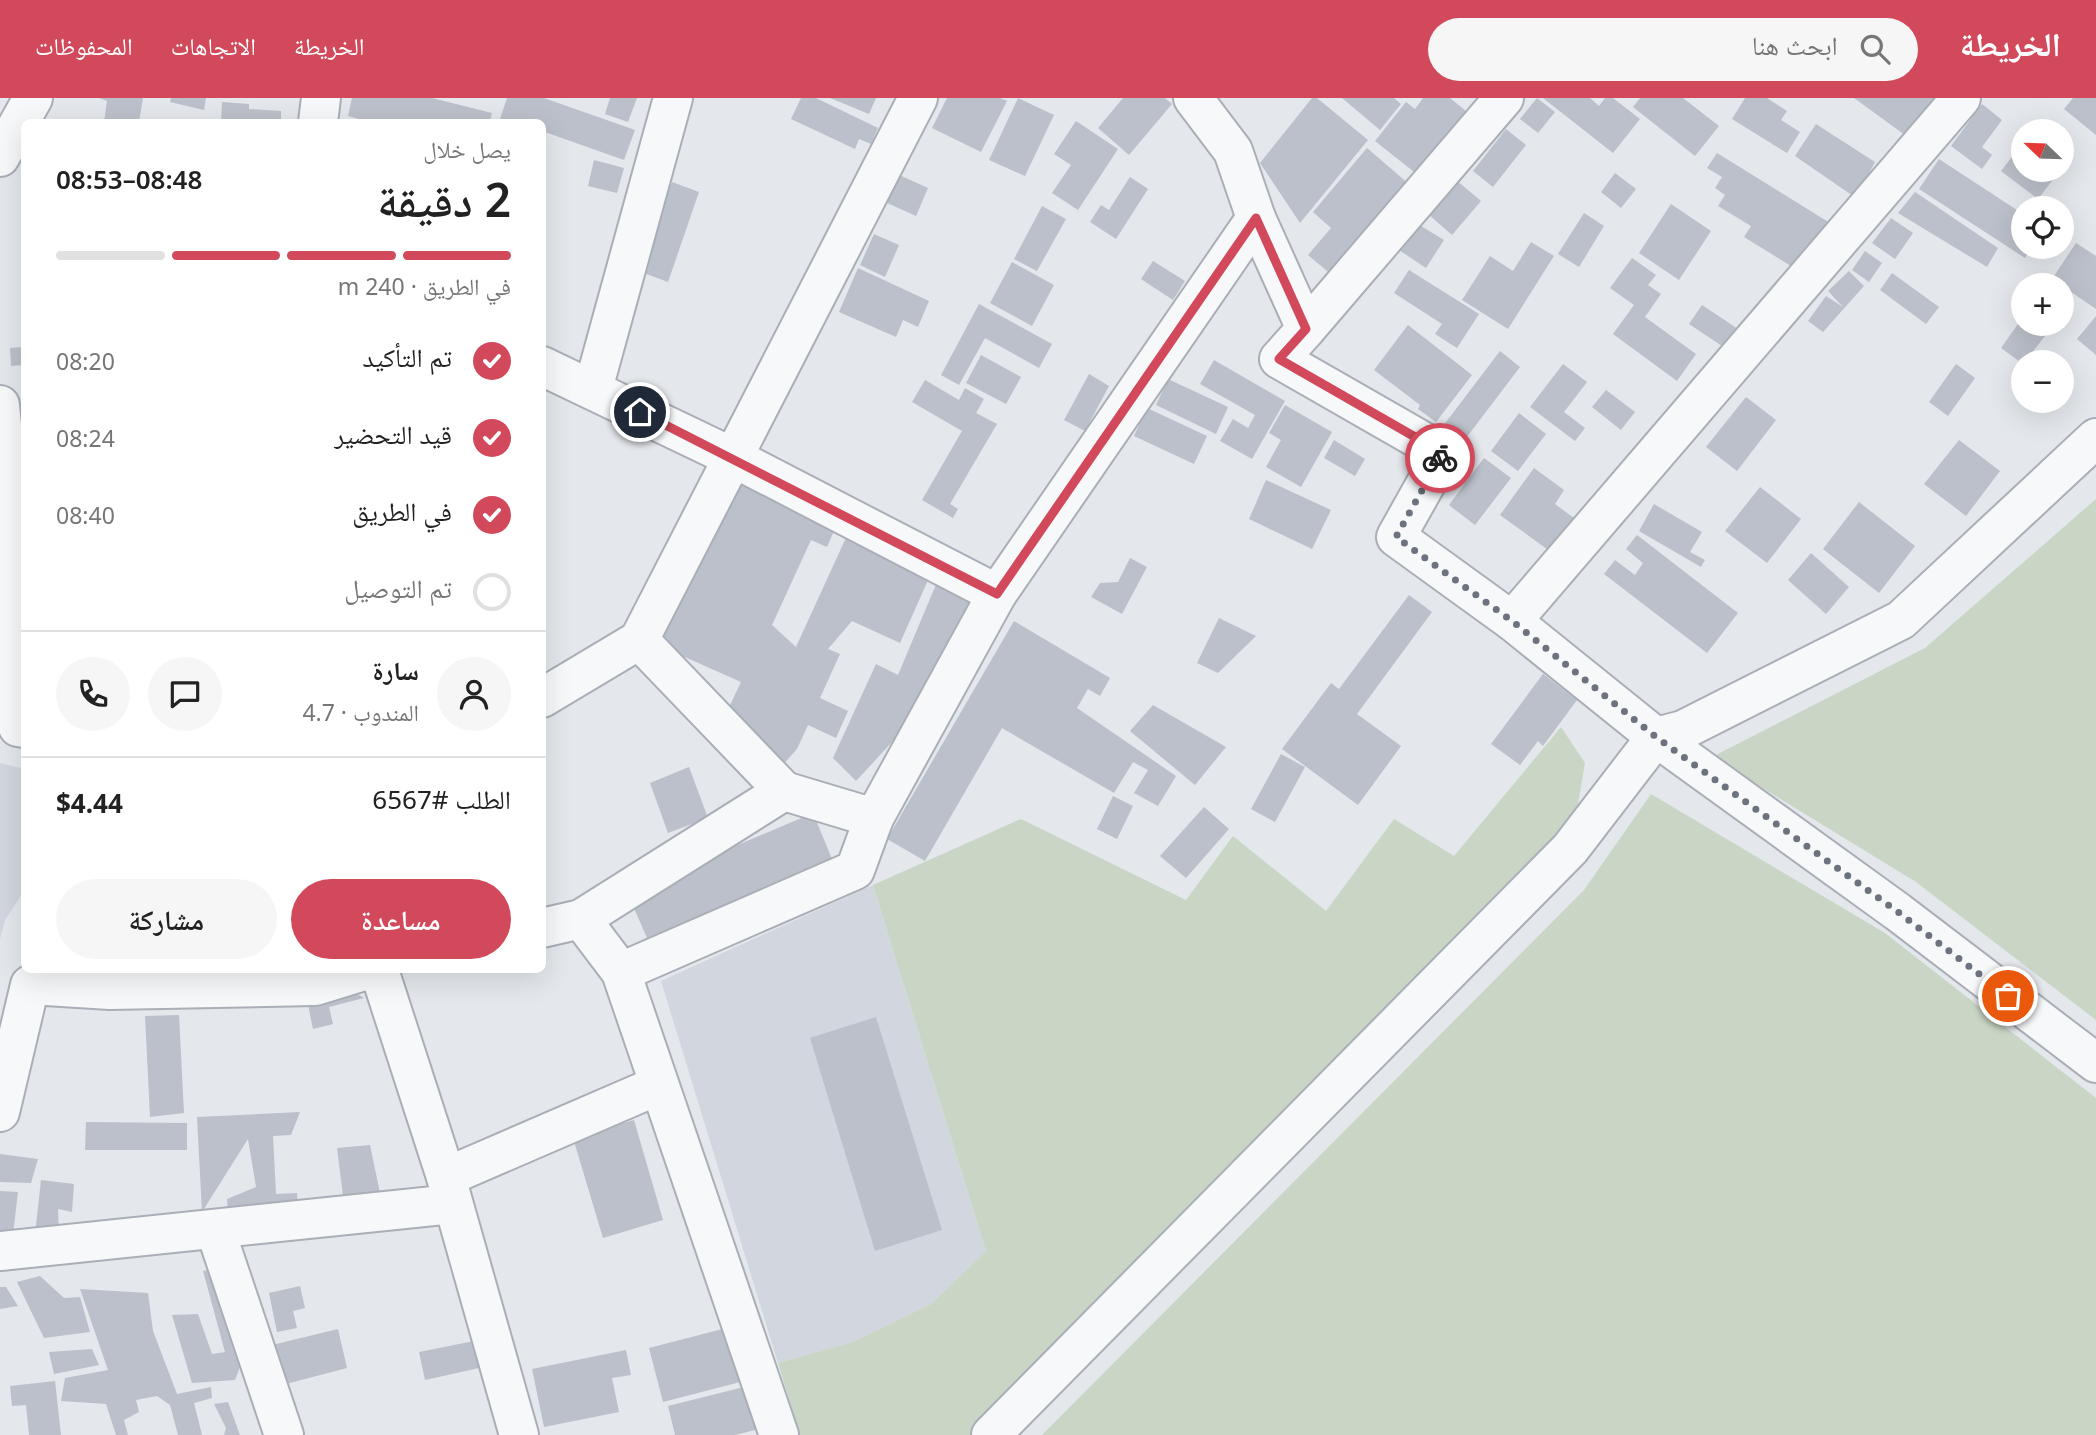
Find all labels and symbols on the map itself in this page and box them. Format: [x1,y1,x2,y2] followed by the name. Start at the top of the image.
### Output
[2011,119,2074,182] north arrow
[610,382,670,442] pin
[1405,423,1475,493] courier
[1978,966,2038,1026] pin

